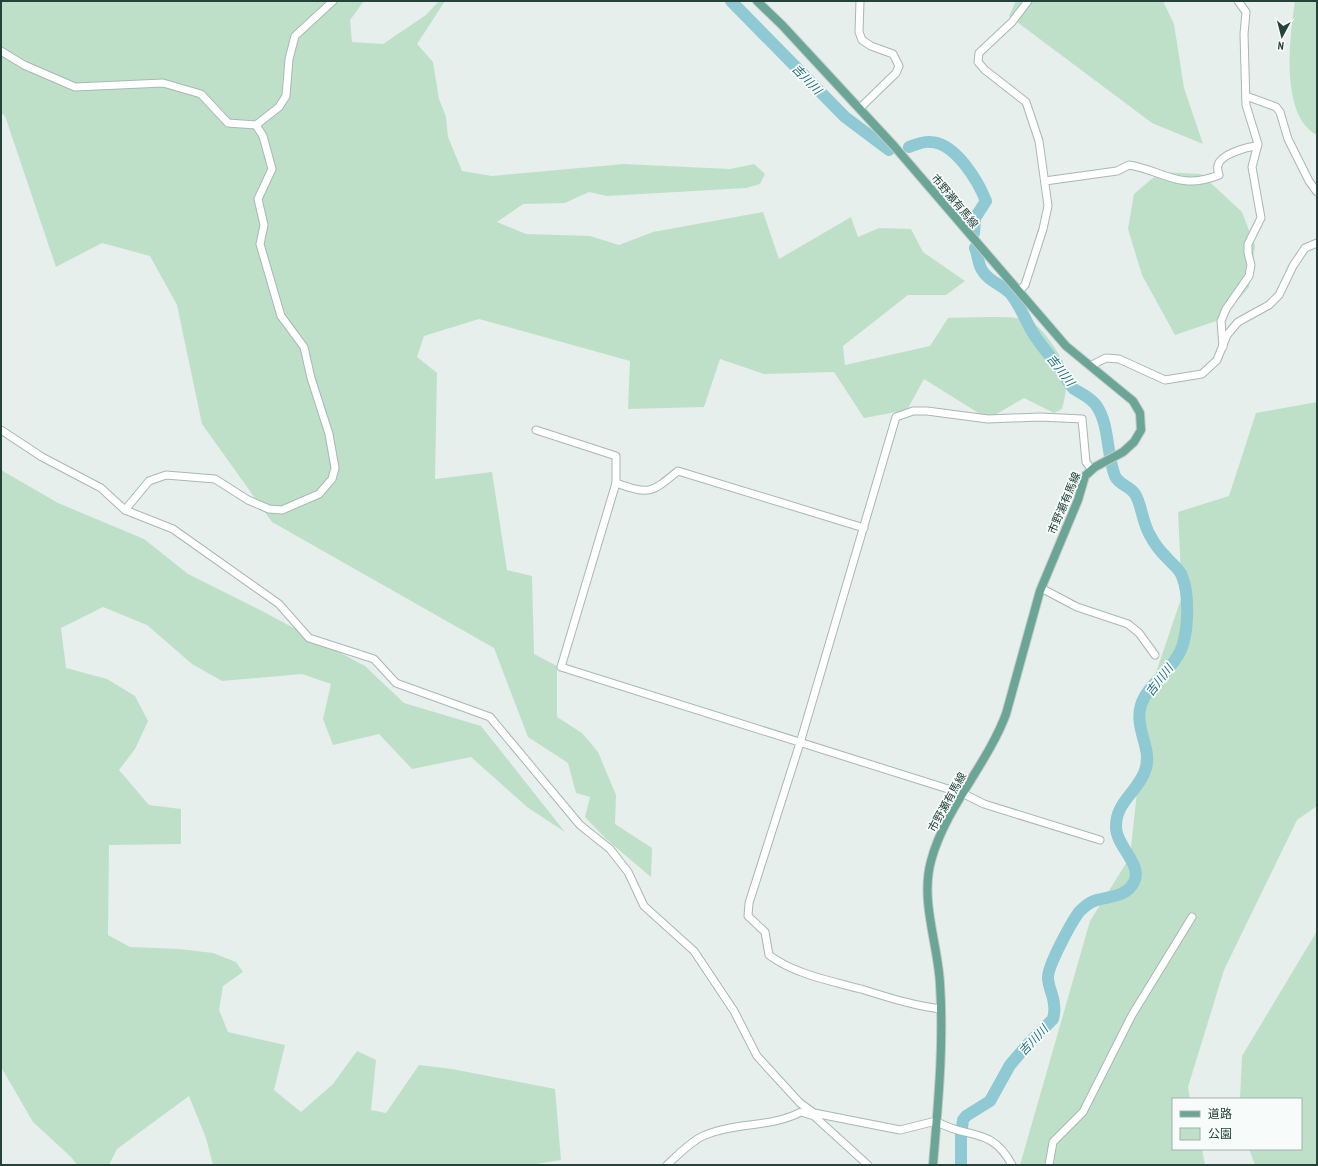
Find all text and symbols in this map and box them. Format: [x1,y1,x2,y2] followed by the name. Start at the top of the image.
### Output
[1262,16,1302,56] north arrow
[1277,39,1285,53] text: N
[789,61,826,99] water label: 吉川川
[928,171,982,231] street label: 市野瀬有馬線
[1044,351,1079,390] water label: 吉川川
[1045,470,1083,536] street label: 市野瀬有馬線
[1142,660,1177,699] water label: 吉川川
[925,770,969,834] street label: 市野瀬有馬線
[1015,1020,1052,1058] water label: 吉川川
[1172,1098,1302,1150] legend
[1208,1106,1232,1121] text: 道路
[1208,1126,1232,1141] text: 公園

